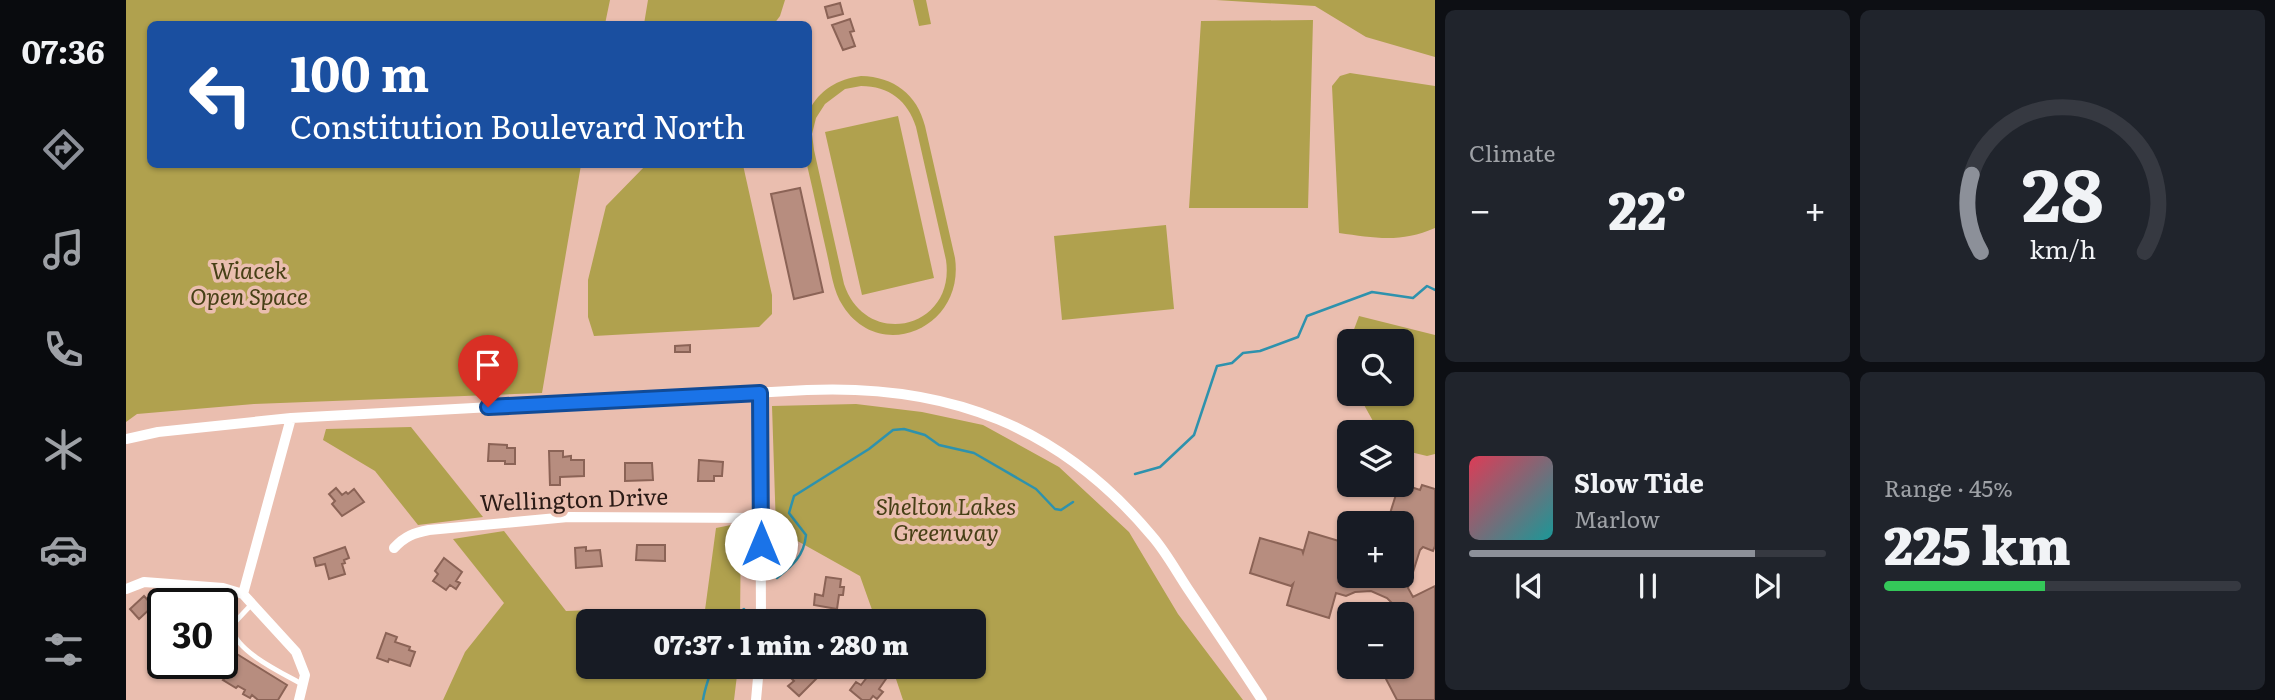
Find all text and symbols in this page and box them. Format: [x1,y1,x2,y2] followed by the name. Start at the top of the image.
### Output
[21,26,105,74] text: 07:36
[290,34,429,107] text: 100 m
[175,49,266,140] icon: left
[290,101,746,149] text: Constitution Boulevard North
[39,125,88,174] icon: directions
[1469,135,1555,169] text: Climate
[2022,136,2103,244] text: 28
[1608,169,1687,246] text: 22°
[1469,179,1491,236] text: −
[1804,179,1826,236] text: +
[39,225,88,274] icon: music
[2029,230,2096,267] text: km/h
[190,252,308,312] park label: Wiacek Open Space
[39,325,88,374] icon: phone
[1337,329,1414,679] map controls
[1337,329,1414,406] button: search
[458,335,518,407] pin
[469,346,507,384] icon: arrive
[1337,420,1414,497] button: layers
[39,425,88,474] icon: climate
[1574,462,1704,501] text: Slow Tide
[1884,470,2013,504] text: Range · 45%
[479,478,669,518] street label: Wellington Drive
[876,488,1016,548] park label: Shelton Lakes Greenway
[1574,501,1660,535] text: Marlow
[1884,504,2071,581] text: 225 km
[724,507,798,581] position arrow
[1337,511,1414,588] button: +
[39,525,88,574] icon: car
[1510,567,1548,605] icon: previous
[1629,567,1667,605] icon: pause
[1748,567,1786,605] icon: next
[147,588,238,679] speed limit sign: 30
[1337,602,1414,679] button: −
[653,624,909,663] text: 07:37 · 1 min · 280 m
[39,625,88,674] icon: filters

